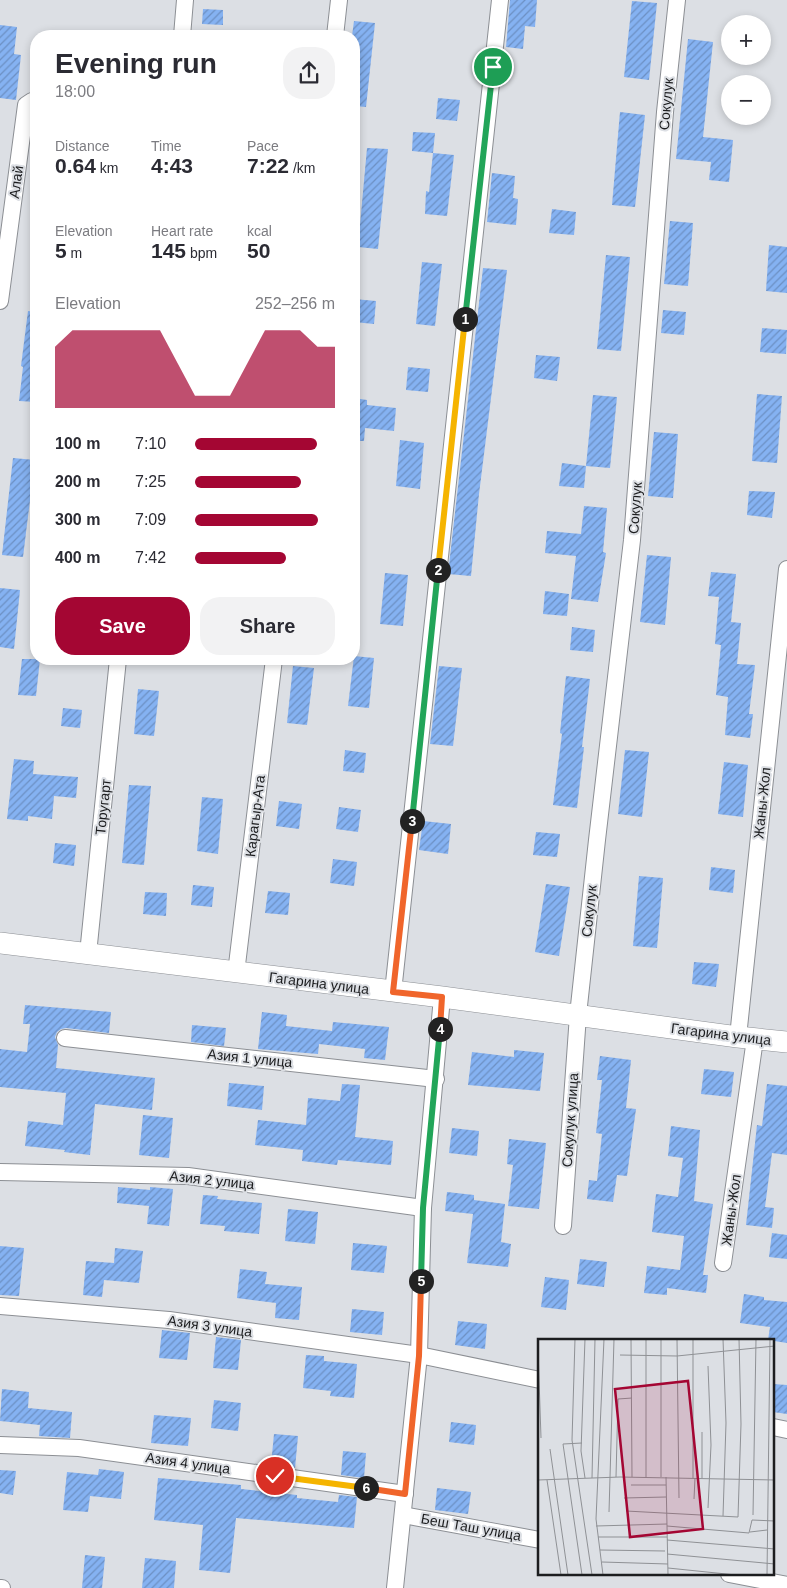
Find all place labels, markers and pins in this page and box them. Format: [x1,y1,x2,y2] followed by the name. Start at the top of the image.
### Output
[472,46,514,88] pin
[452,306,478,332] pin: 1
[426,558,450,582] pin: 2
[400,808,424,834] pin: 3
[428,1016,452,1042] pin: 4
[408,1268,434,1294] pin: 5
[254,1455,296,1497] pin
[354,1476,378,1500] pin: 6

